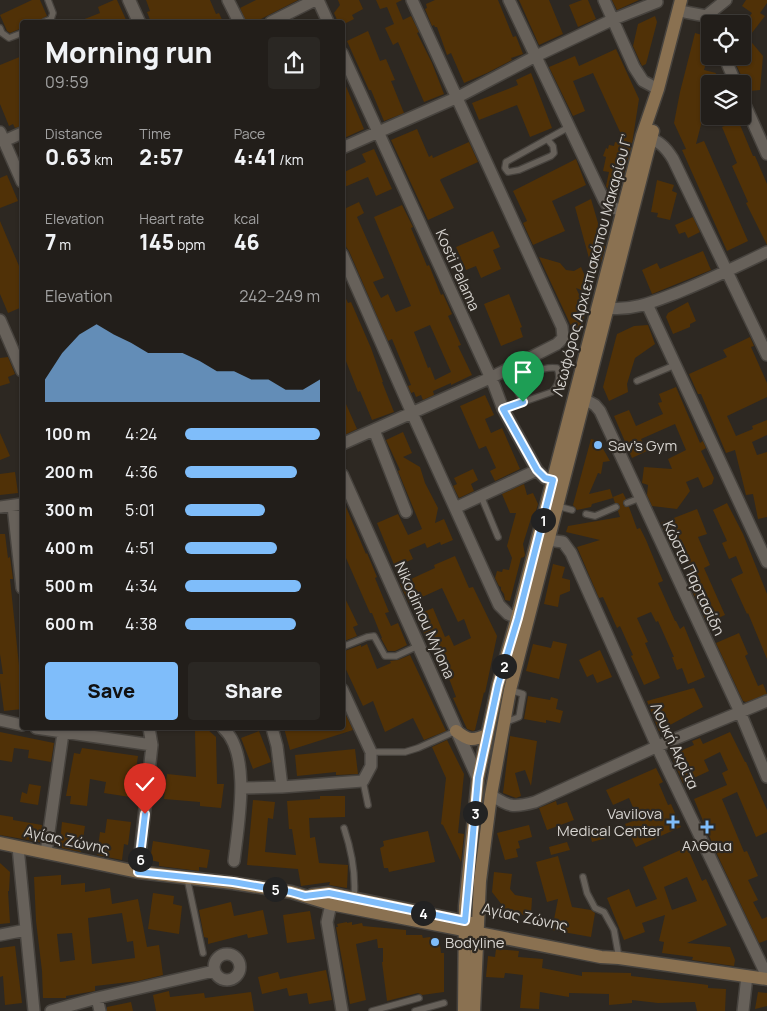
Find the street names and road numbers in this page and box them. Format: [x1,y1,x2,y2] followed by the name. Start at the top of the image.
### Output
[547,132,637,398] street label: Λεωφόρος Αρχιεπισκόπου Μακαρίου Γ’
[431,226,485,314] street label: Kosti Palama
[658,517,730,639] street label: Κώστα Παρτασίδη
[390,558,460,682] street label: Nikodimou Mylona
[646,699,704,793] street label: Λουκή Ακρίτα
[22,821,112,859] street label: Αγίας Ζώνης
[480,898,570,936] street label: Αγίας Ζώνης

